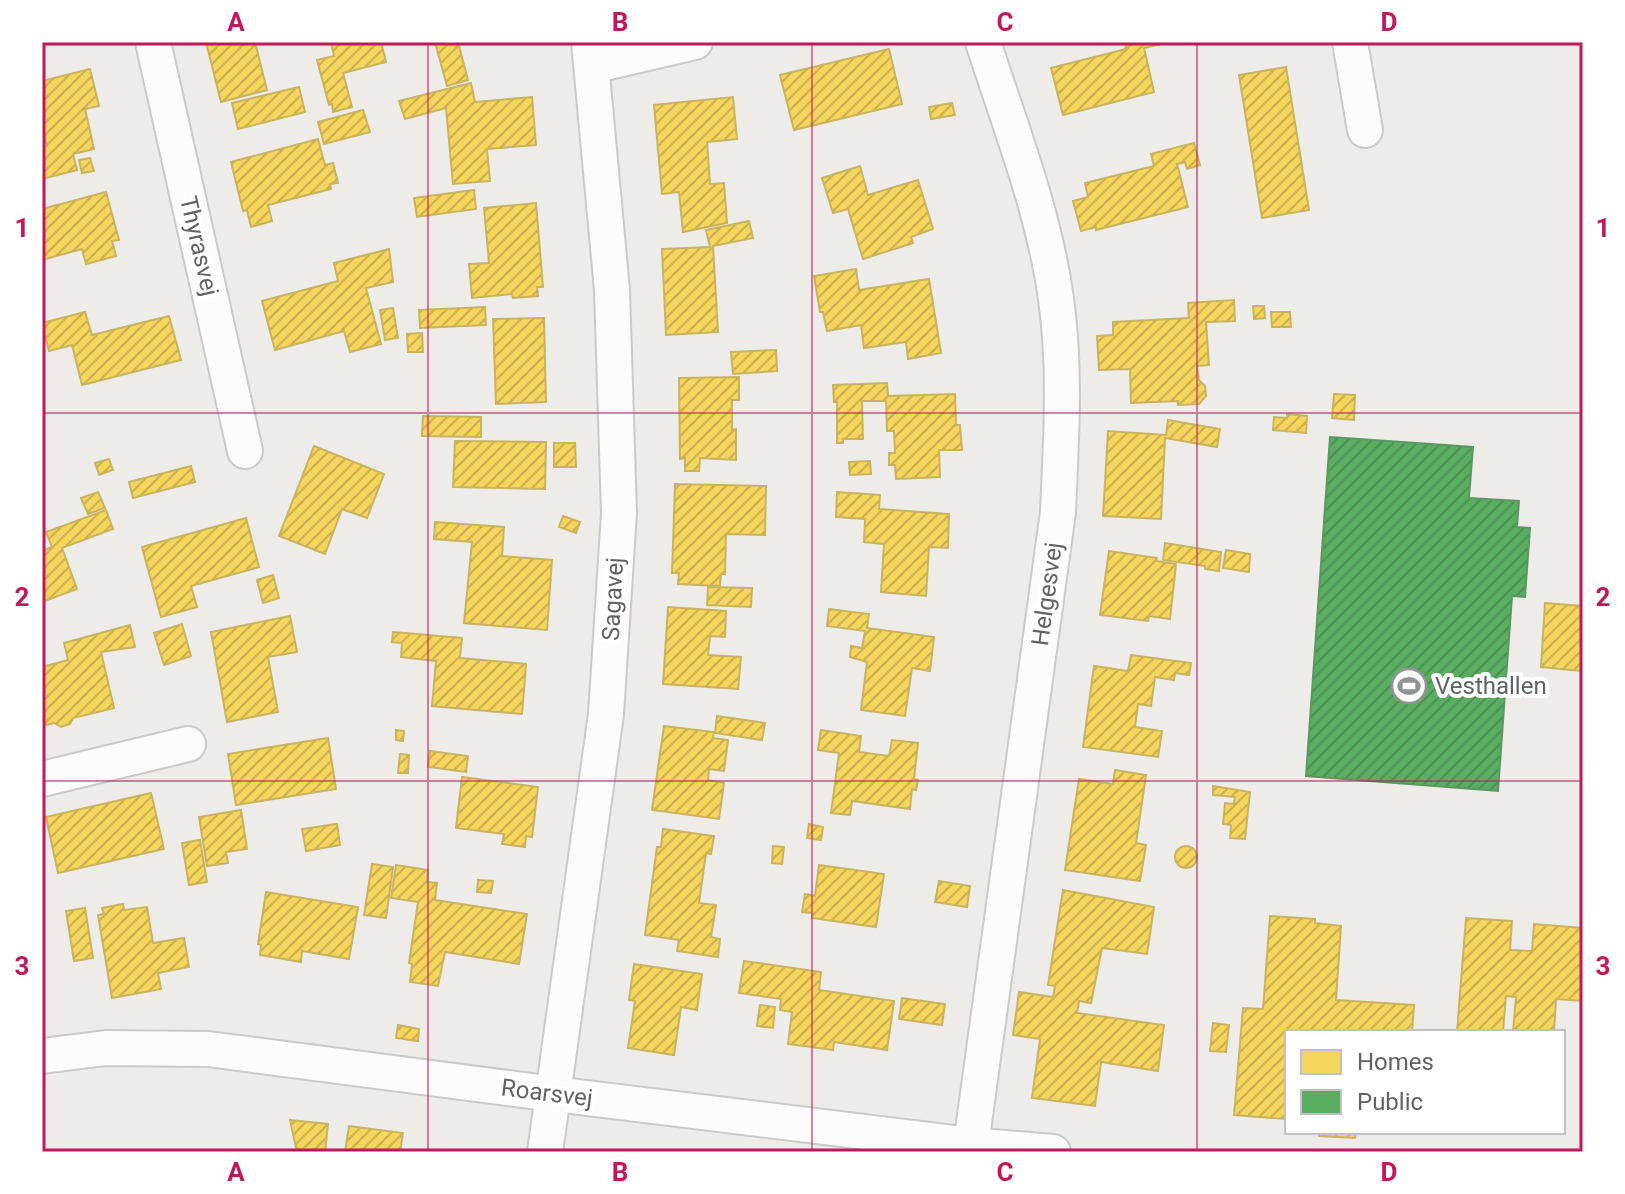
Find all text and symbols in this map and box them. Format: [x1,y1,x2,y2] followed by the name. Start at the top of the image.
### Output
[227,7,245,37] text: A
[612,7,628,37] text: B
[996,7,1014,37] text: C
[1381,7,1397,37] text: D
[174,193,224,299] street label: Thyrasvej
[15,213,29,243] text: 1
[1596,213,1610,243] text: 1
[1026,540,1068,648] street label: Helgesvej
[597,557,629,641] street label: Sagavej
[15,582,29,612] text: 2
[1596,582,1610,612] text: 2
[1390,667,1428,705] sports icon: Vesthallen
[1435,672,1547,700] place label: Vesthallen
[15,951,29,981] text: 3
[1596,951,1610,981] text: 3
[1285,1030,1565,1134] legend
[1357,1048,1434,1076] text: Homes
[500,1073,594,1113] street label: Roarsvej
[1357,1088,1423,1116] text: Public
[227,1157,245,1187] text: A
[612,1157,628,1187] text: B
[996,1157,1014,1187] text: C
[1381,1157,1397,1187] text: D

